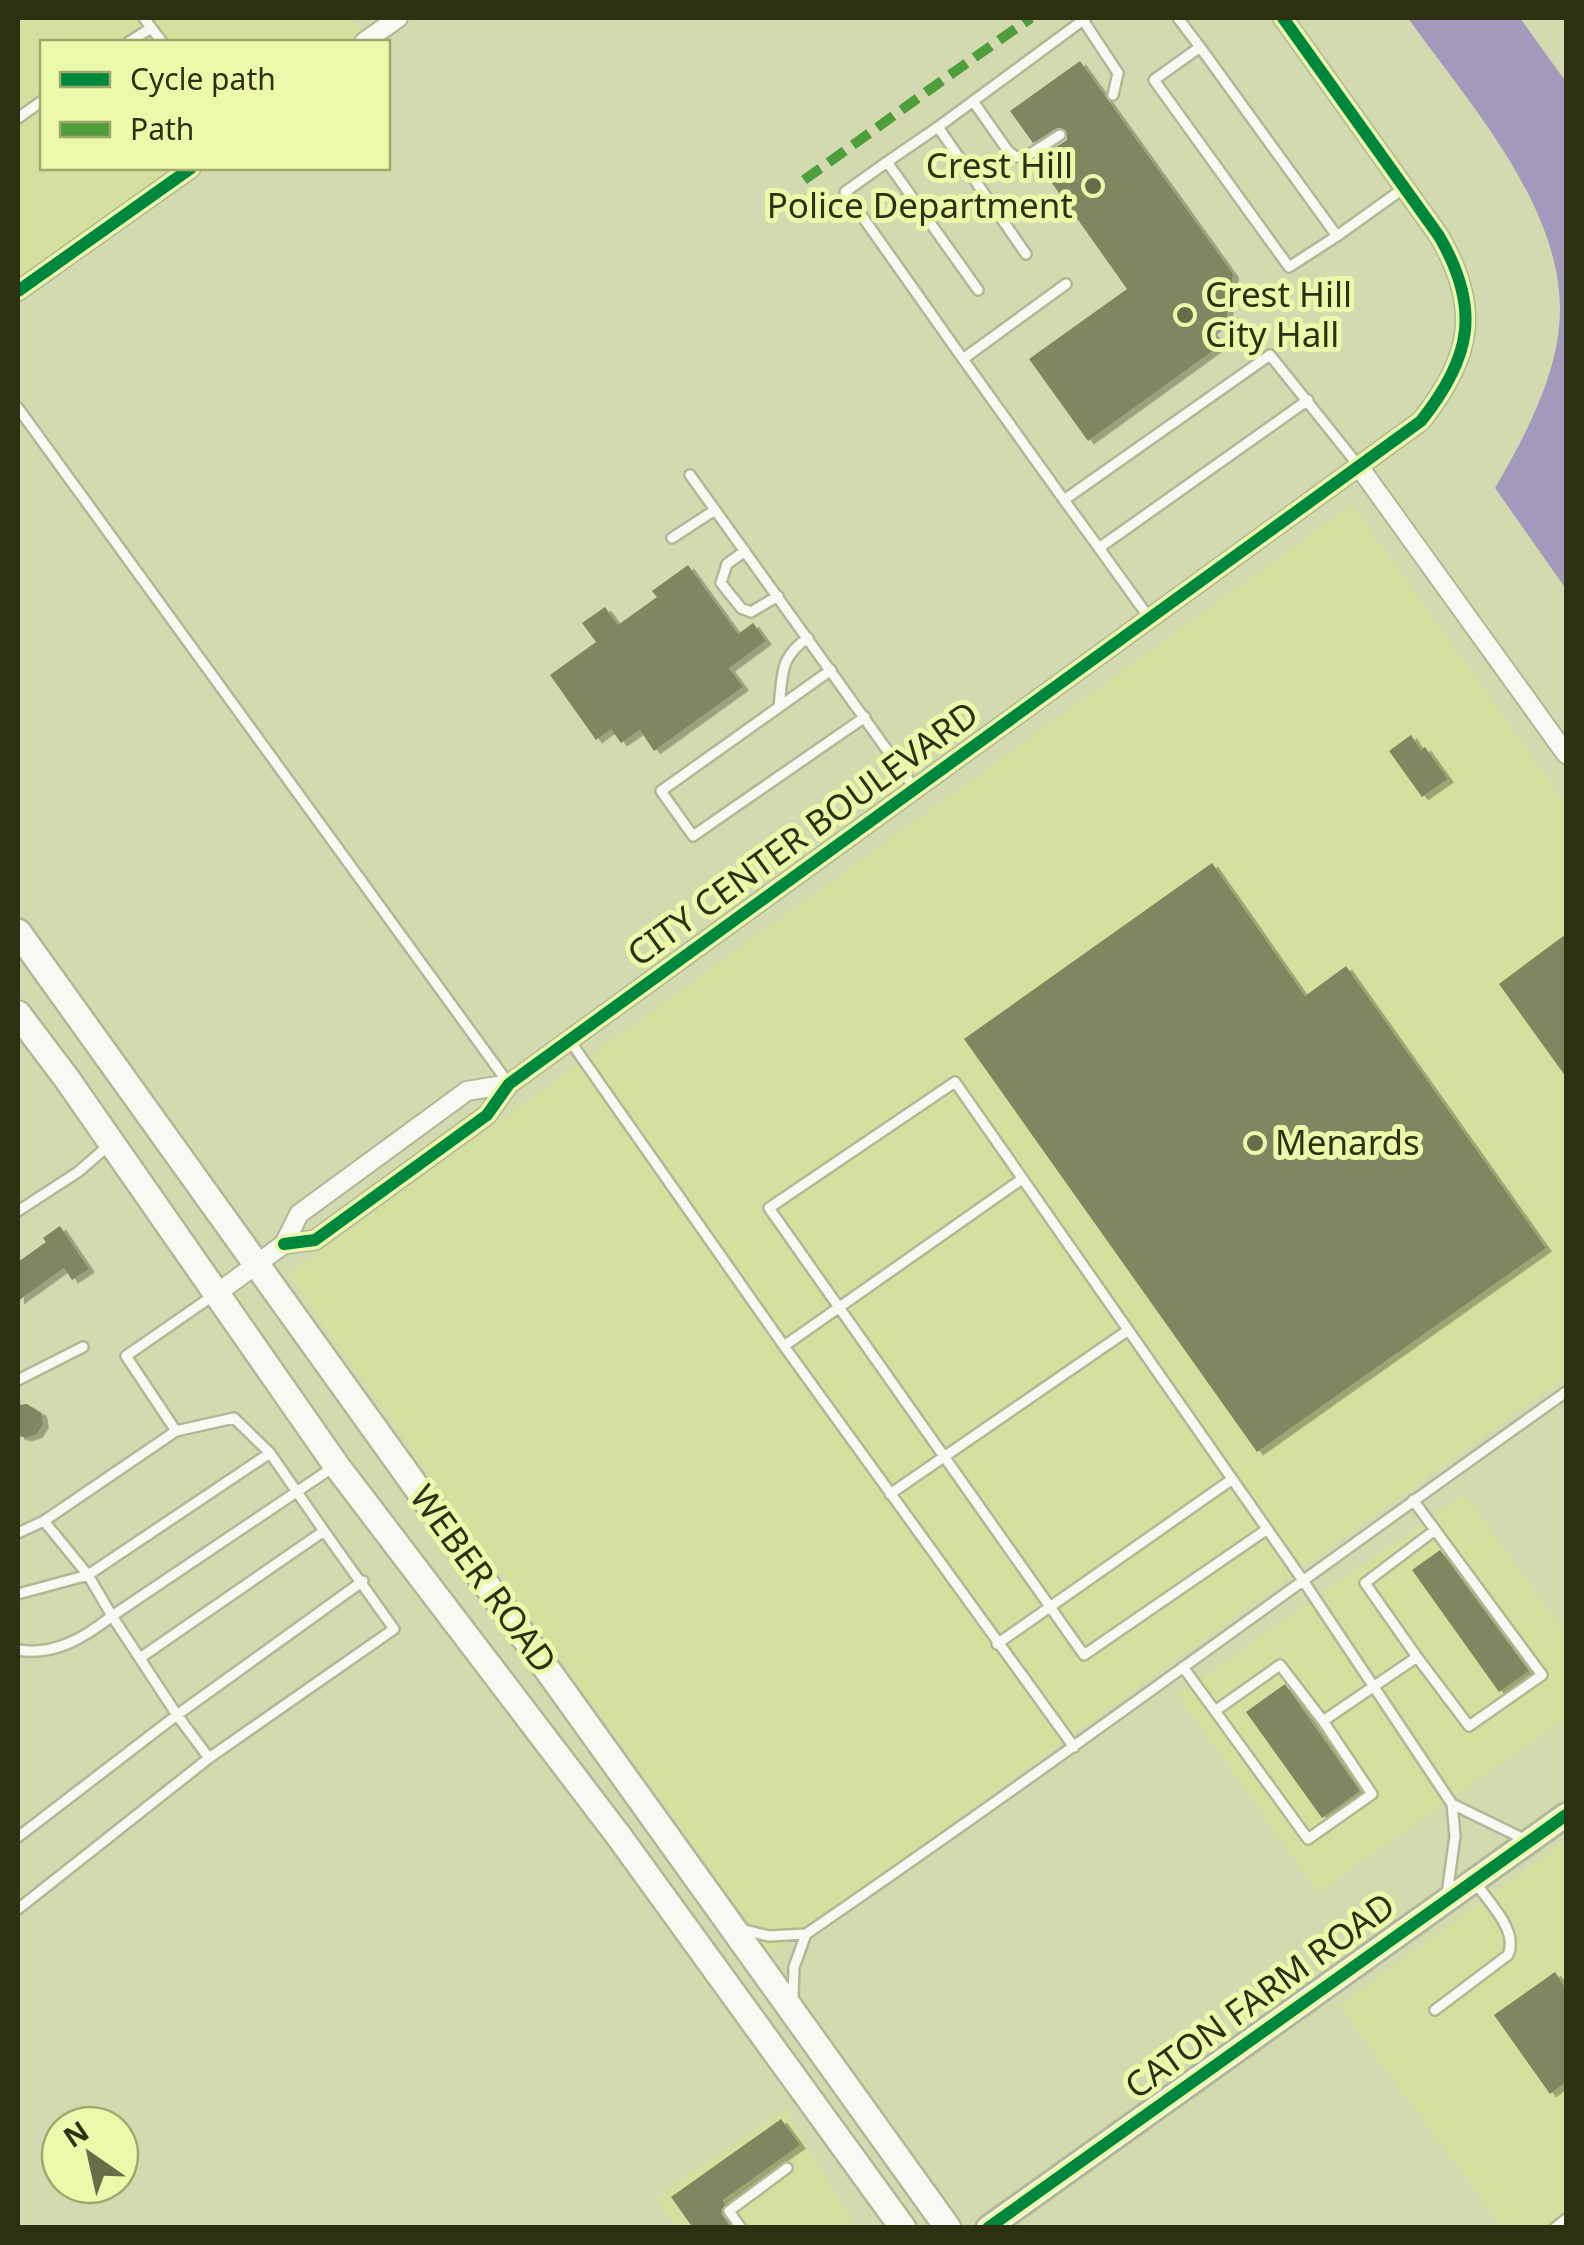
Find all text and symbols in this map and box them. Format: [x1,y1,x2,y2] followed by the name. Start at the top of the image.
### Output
[40,40,390,170] legend
[130,58,276,99] text: Cycle path
[130,108,194,149] text: Path
[767,141,1073,228] place label: Crest Hill Police Department
[1082,175,1104,197] marker: Crest Hill Police Department
[1205,270,1352,357] place label: Crest Hill City Hall
[1174,304,1196,326] marker: Crest Hill City Hall
[617,689,987,976] street label: CITY CENTER BOULEVARD
[1275,1118,1420,1165] place label: Menards
[1244,1132,1266,1154] marker: Menards
[400,1475,568,1681] street label: WEBER ROAD
[1115,1881,1403,2109] street label: CATON FARM ROAD
[40,2105,140,2205] north arrow
[55,2111,96,2156] text: N

